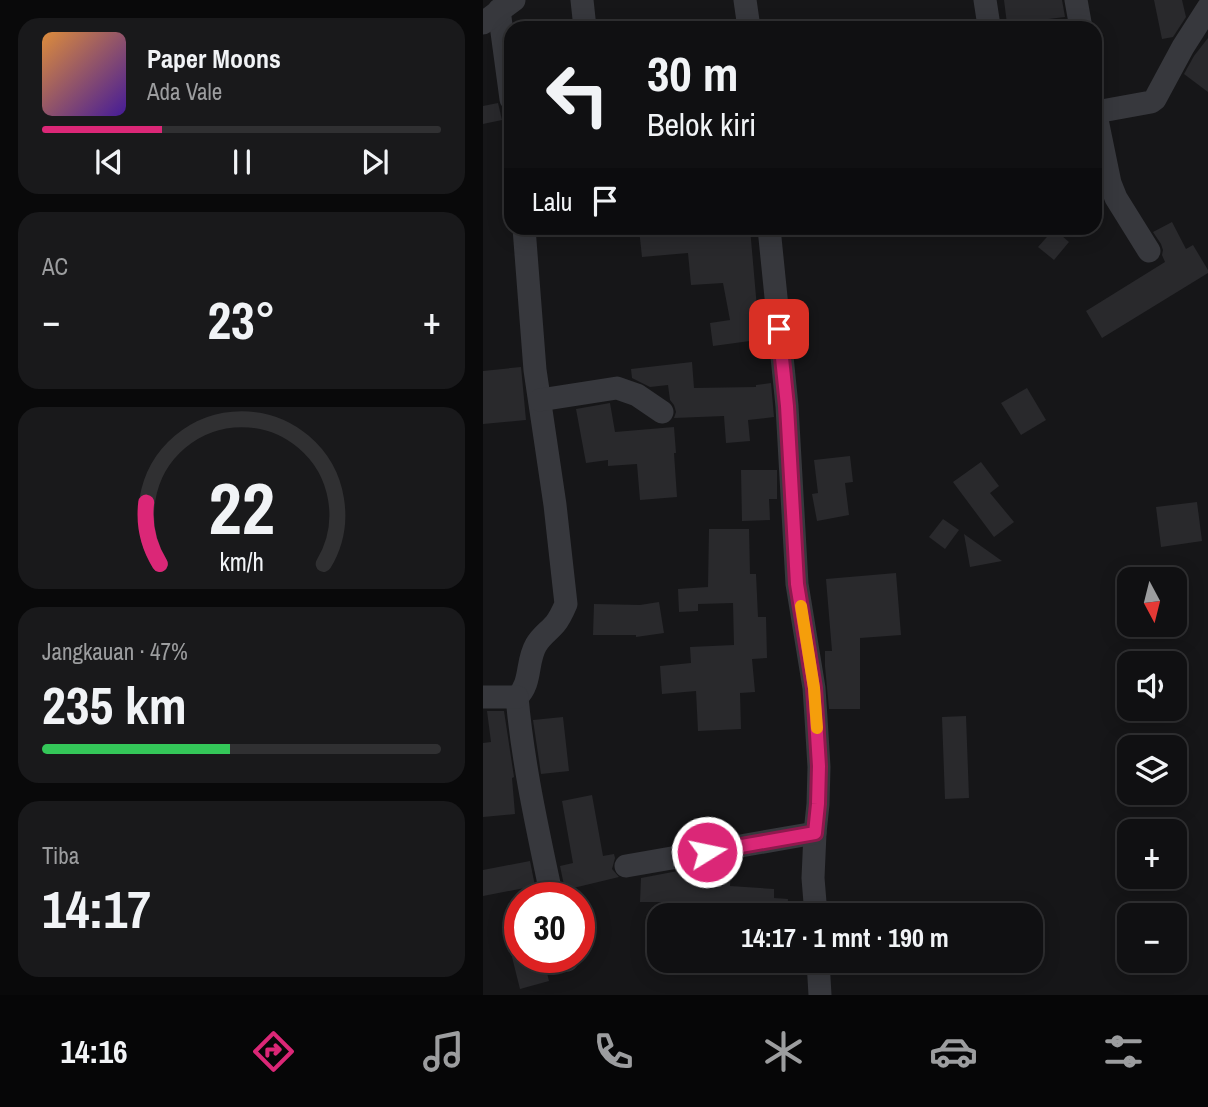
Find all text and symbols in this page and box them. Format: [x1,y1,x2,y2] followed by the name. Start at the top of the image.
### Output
[647,40,739,106] text: 30 m
[147,41,281,76] text: Paper Moons
[532,49,623,140] icon: left
[147,76,222,107] text: Ada Vale
[647,103,756,146] text: Belok kiri
[90,143,128,181] icon: previous
[223,143,261,181] icon: pause
[356,143,394,181] icon: next
[586,182,624,220] icon: arrive
[532,184,572,219] text: Lalu
[42,251,68,282] text: AC
[207,285,276,355] text: 23°
[42,295,60,346] text: −
[423,295,441,346] text: +
[749,299,809,359] pin
[760,310,798,348] icon: arrive
[208,459,275,557] text: 22
[219,544,264,578] text: km/h
[1117,567,1187,637] north arrow
[1117,567,1187,973] map controls
[42,636,188,667] text: Jangkauan · 47%
[1117,651,1187,721] button: sound
[42,670,187,740] text: 235 km
[1117,735,1187,805] button: layers
[670,815,744,889] position arrow
[1117,819,1187,889] button: +
[42,840,79,871] text: Tiba
[42,874,151,944] text: 14:17
[504,882,595,973] speed limit sign: 30
[1117,903,1187,973] button: −
[741,920,949,955] text: 14:17 · 1 mnt · 190 m
[249,1027,298,1076] icon: directions
[419,1027,468,1076] icon: music
[589,1027,638,1076] icon: phone
[759,1027,808,1076] icon: climate
[929,1027,978,1076] icon: car
[1099,1027,1148,1076] icon: filters
[60,1030,128,1073] text: 14:16

